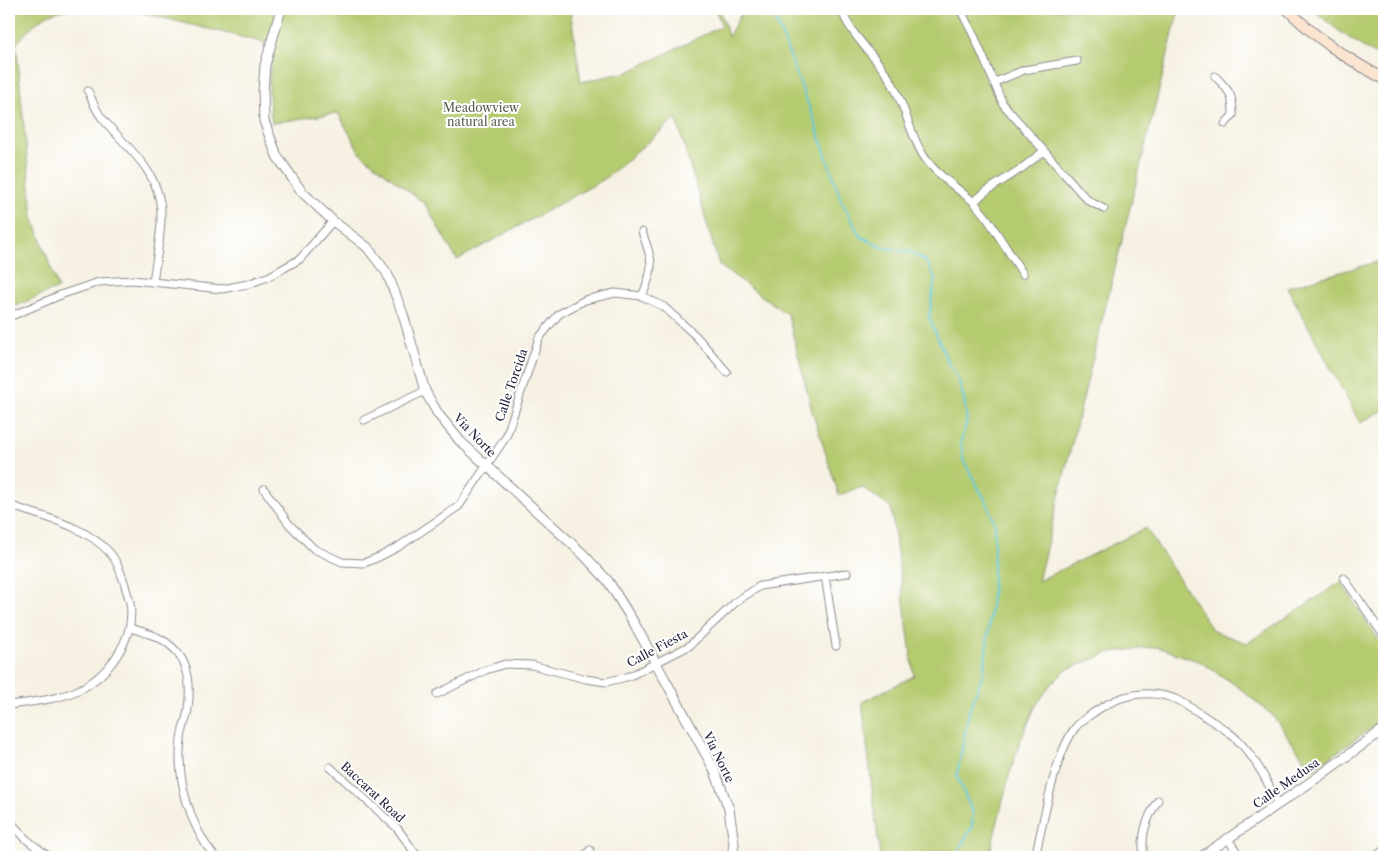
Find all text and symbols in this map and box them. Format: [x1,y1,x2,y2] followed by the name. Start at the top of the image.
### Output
[443,100,520,129] park label: Meadowview natural area
[492,346,531,423] street label: Calle Torcida
[450,409,500,460] street label: Via Norte
[624,625,690,670] street label: Calle Fiesta
[700,728,738,785] street label: Via Norte
[1250,754,1323,811] street label: Calle Medusa
[338,759,409,826] street label: Baccarat Road

